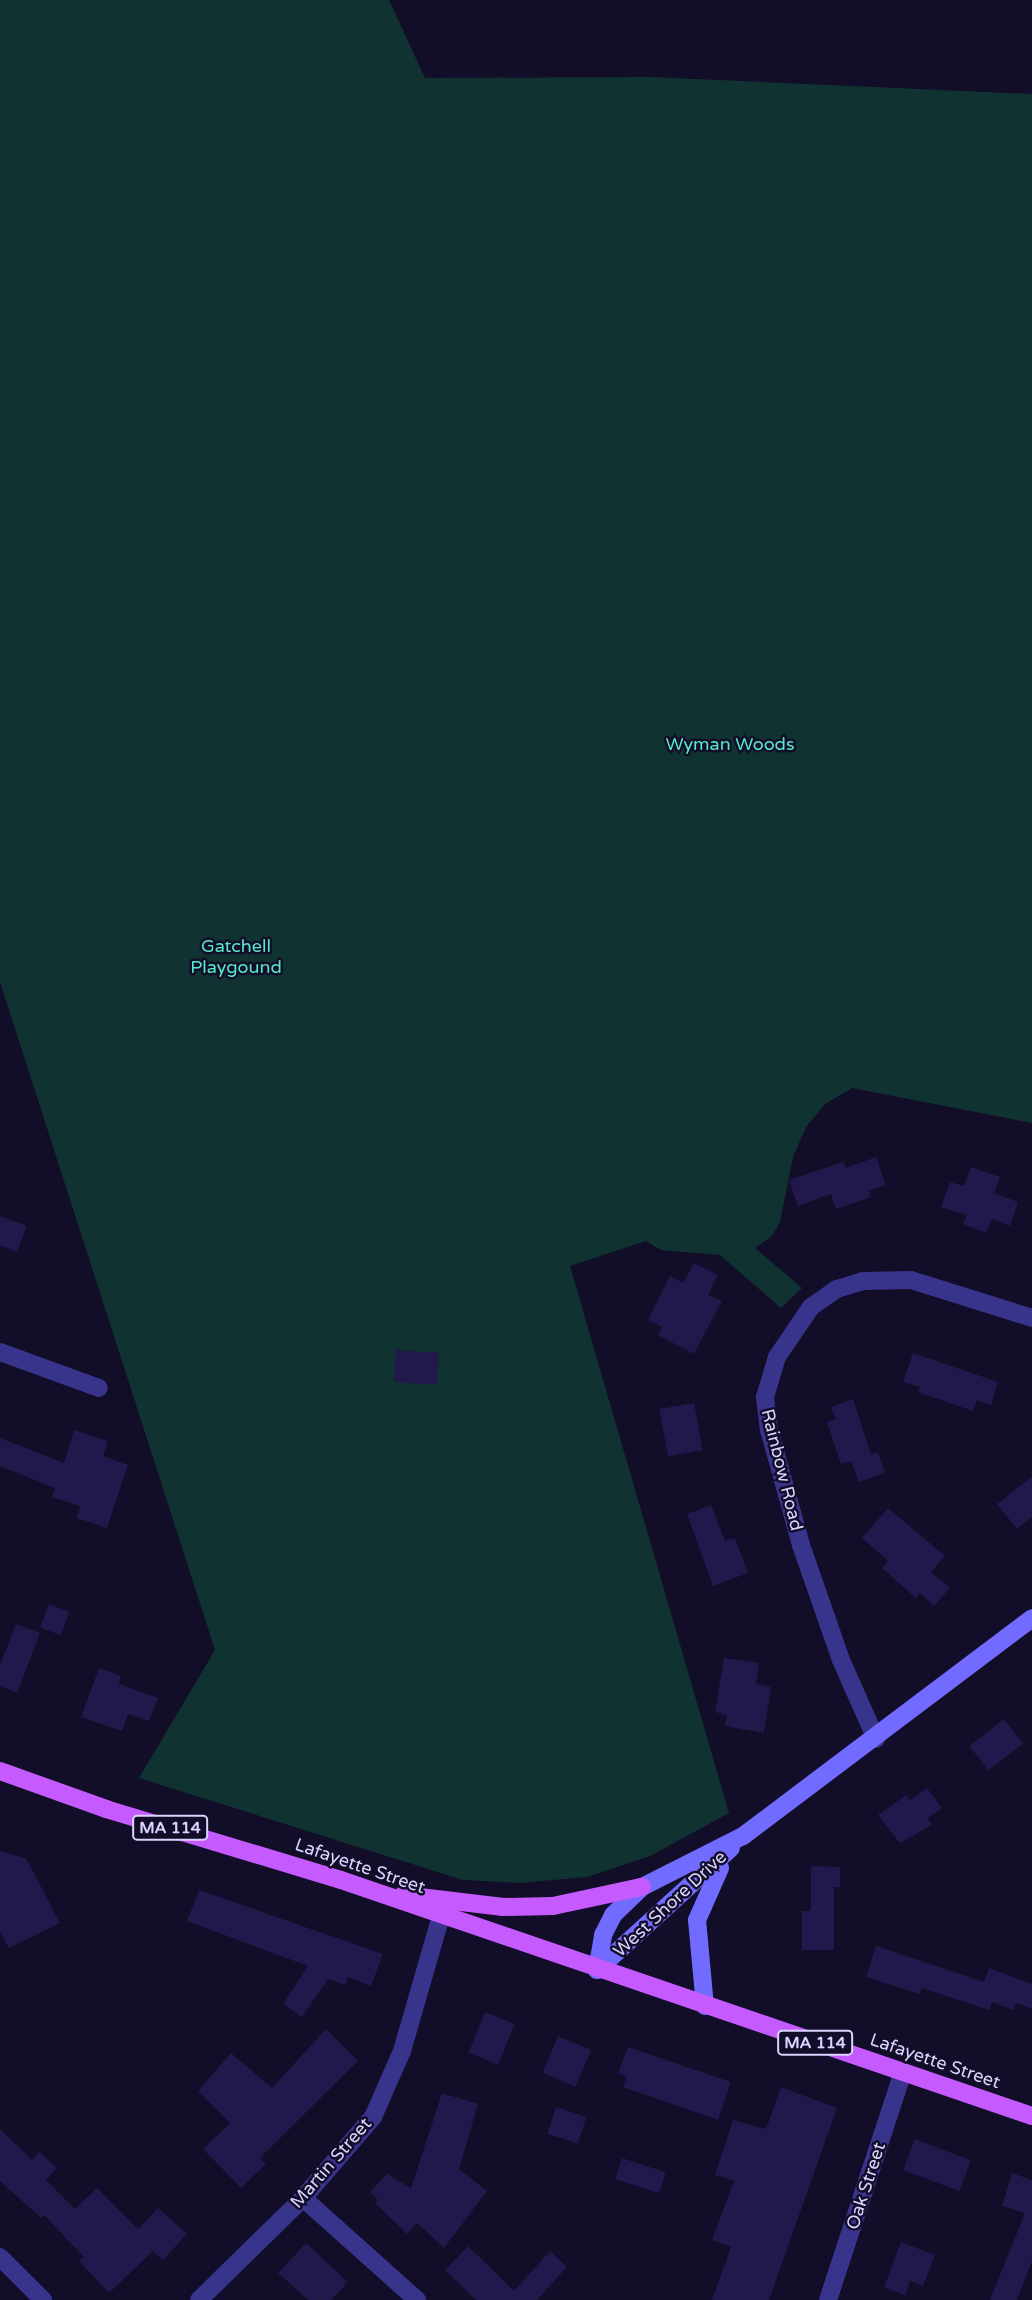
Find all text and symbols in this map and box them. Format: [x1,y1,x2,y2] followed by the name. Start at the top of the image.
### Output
[665,733,795,755] park label: Wyman Woods
[190,936,282,978] park label: Gatchell Playgound
[756,1407,808,1533] street label: Rainbow Road
[132,1816,208,1840] road number: MA 114
[292,1834,428,1898] street label: Lafayette Street
[609,1846,731,1962] street label: West Shore Drive
[867,2029,1003,2093] street label: Lafayette Street
[776,2030,854,2056] road number: MA 114
[286,2113,376,2213] street label: Martin Street
[842,2140,890,2232] street label: Oak Street

